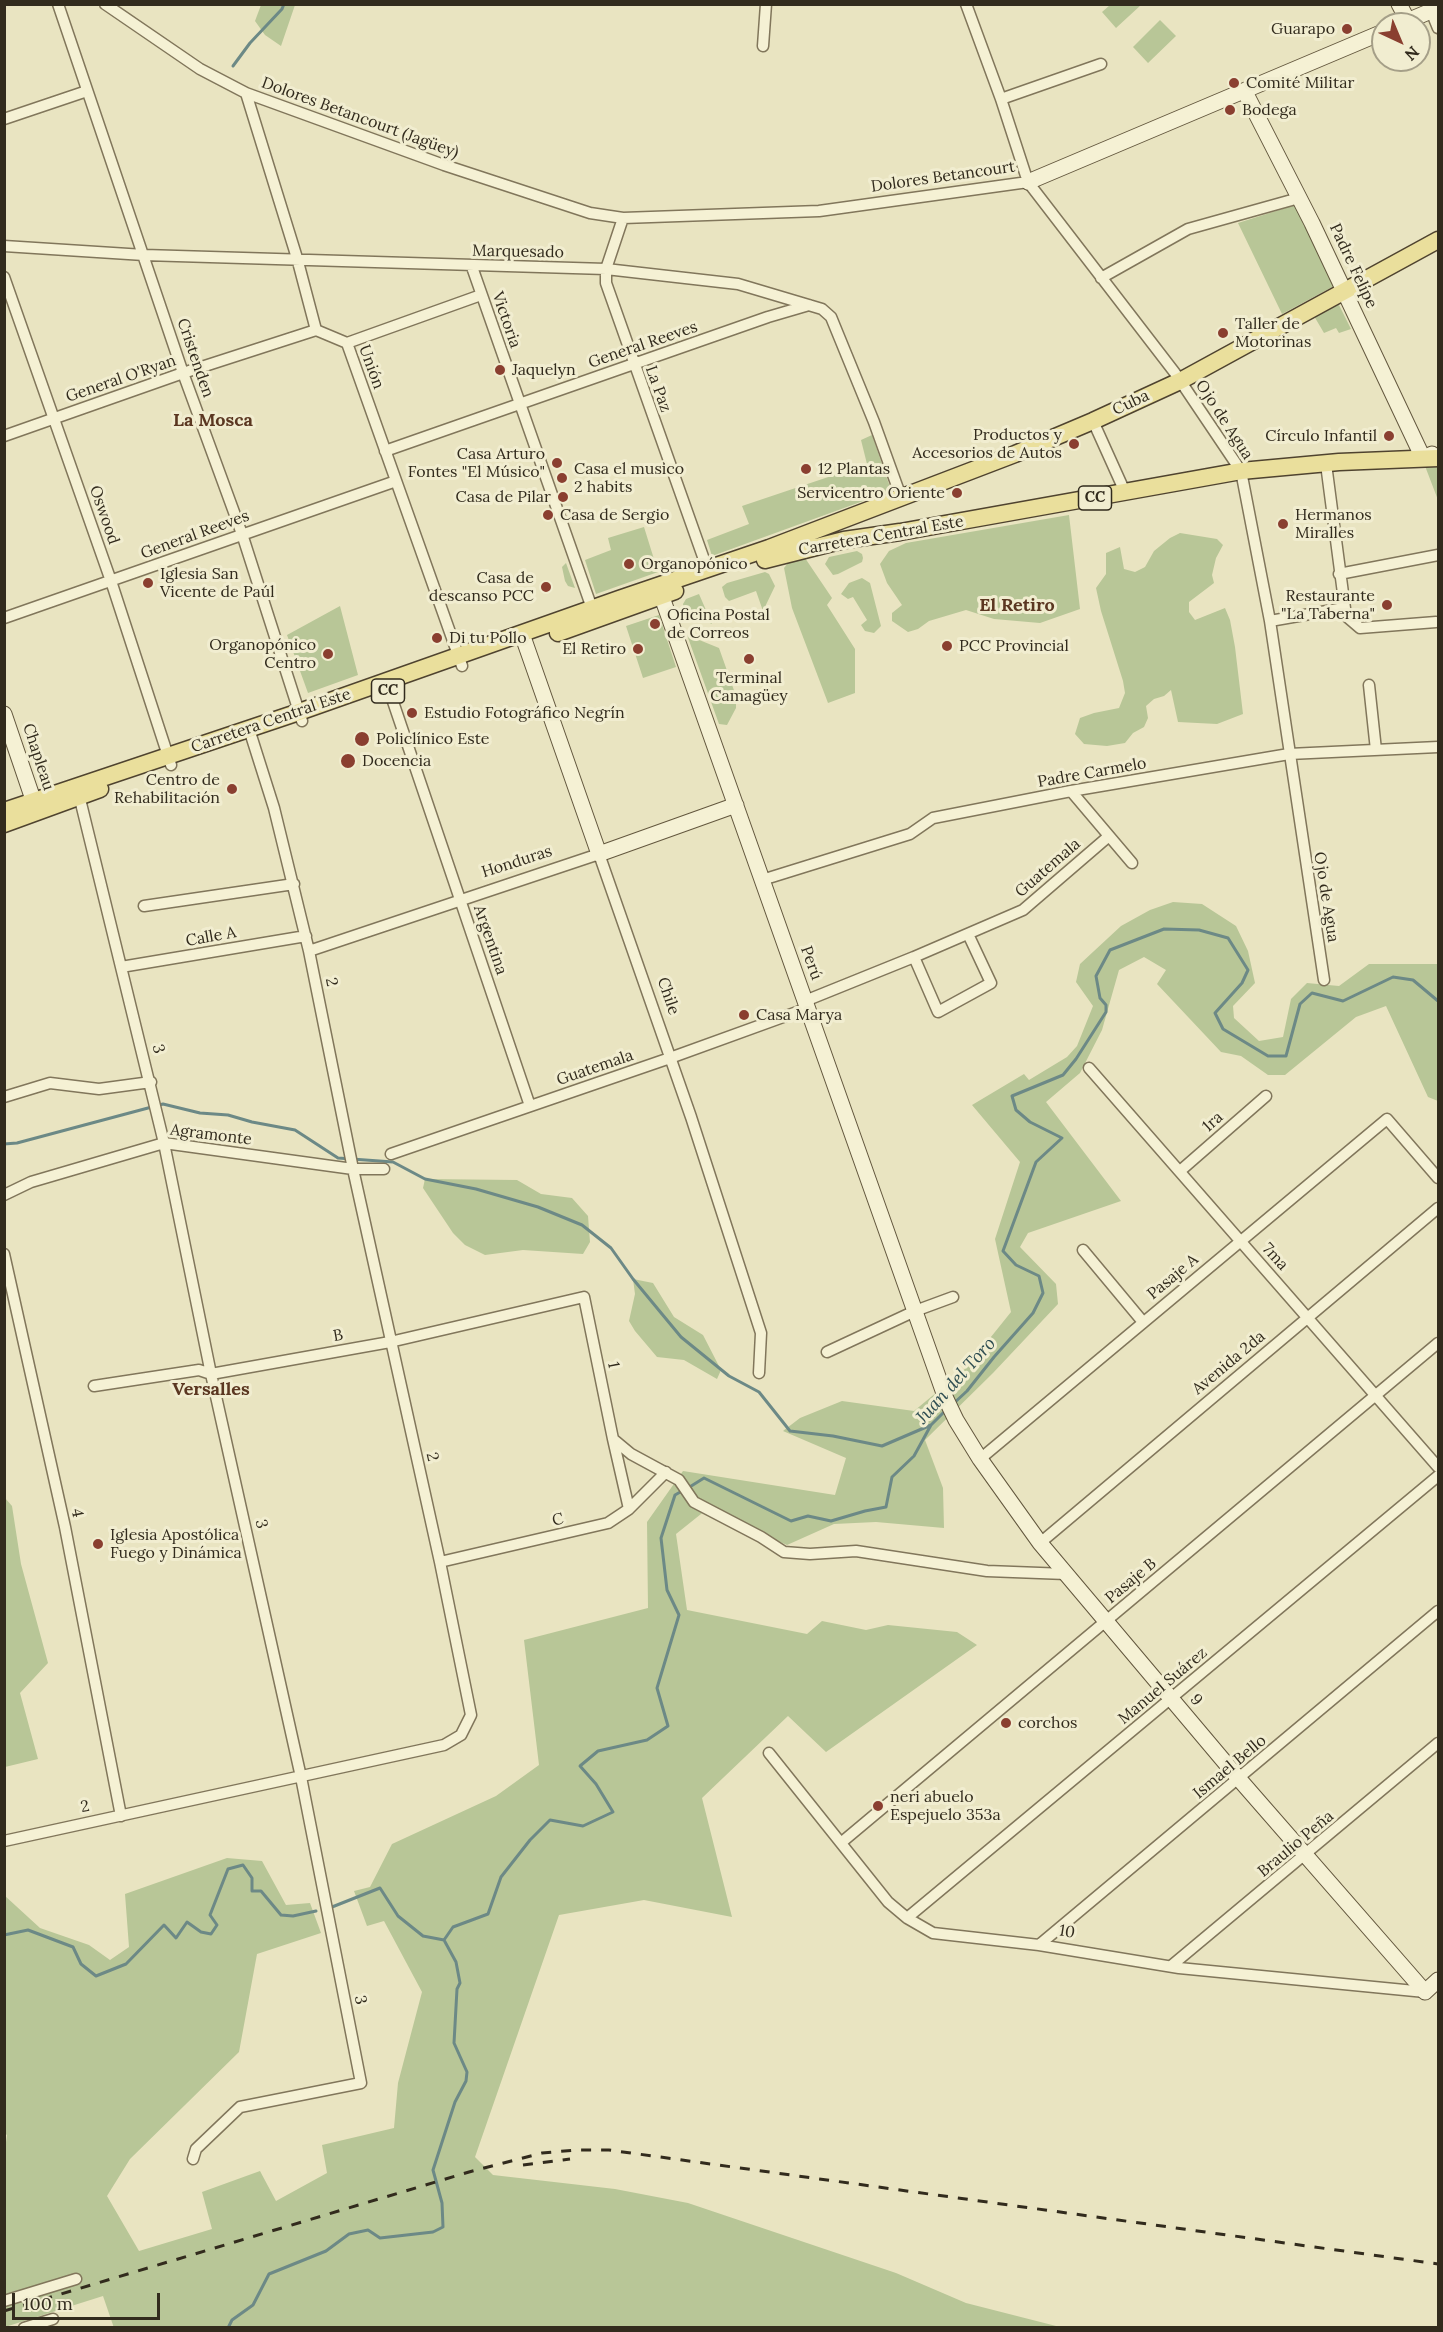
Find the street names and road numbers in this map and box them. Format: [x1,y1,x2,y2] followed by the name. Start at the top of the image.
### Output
[259,73,461,163] street label: Dolores Betancourt (Jagüey)
[870,157,1016,197] street label: Dolores Betancourt
[1325,221,1381,311] street label: Padre Felipe
[472,242,564,262] street label: Marquesado
[487,289,525,351] street label: Victoria
[172,316,218,400] street label: Cristenden
[586,317,700,373] street label: General Reeves
[354,342,388,392] street label: Unión
[63,351,179,407] street label: General O'Ryan
[641,363,675,415] street label: La Paz
[1191,376,1257,464] street label: Ojo de Agua
[1110,386,1152,420] street label: Cuba
[85,483,123,547] street label: Oswood
[1078,486,1112,510] road number: CC
[138,506,252,564] street label: General Reeves
[797,512,965,560] street label: Carretera Central Este
[372,679,404,703] road number: CC
[189,685,353,757] street label: Carretera Central Este
[18,721,58,793] street label: Chapleau
[1036,754,1148,792] street label: Padre Carmelo
[1012,835,1084,901] street label: Guatemala
[479,842,555,882] street label: Honduras
[1309,850,1343,944] street label: Ojo de Agua
[469,903,511,977] street label: Argentina
[184,923,238,951] street label: Calle A
[796,943,826,983] street label: Perú
[653,975,683,1017] street label: Chile
[321,976,341,988] street label: 2
[148,1042,168,1056] street label: 3
[554,1046,636,1090] street label: Guatemala
[1199,1108,1227,1136] street label: 1ra
[169,1120,253,1150] street label: Agramonte
[1258,1239,1292,1275] street label: 7ma
[1144,1250,1202,1304] street label: Pasaje A
[331,1326,345,1346] street label: B
[1189,1327,1269,1399] street label: Avenida 2da
[603,1360,623,1370] street label: 1
[422,1451,442,1463] street label: 2
[67,1507,87,1519] street label: 4
[550,1509,566,1531] street label: C
[251,1517,271,1531] street label: 3
[1102,1554,1160,1608] street label: Pasaje B
[1115,1643,1211,1729] street label: Manuel Suárez
[1186,1690,1206,1710] street label: 9
[1190,1731,1270,1803] street label: Ismael Bello
[79,1797,91,1817] street label: 2
[1254,1807,1338,1881] street label: Braulio Peña
[1058,1921,1076,1943] street label: 10
[350,1994,370,2006] street label: 3

